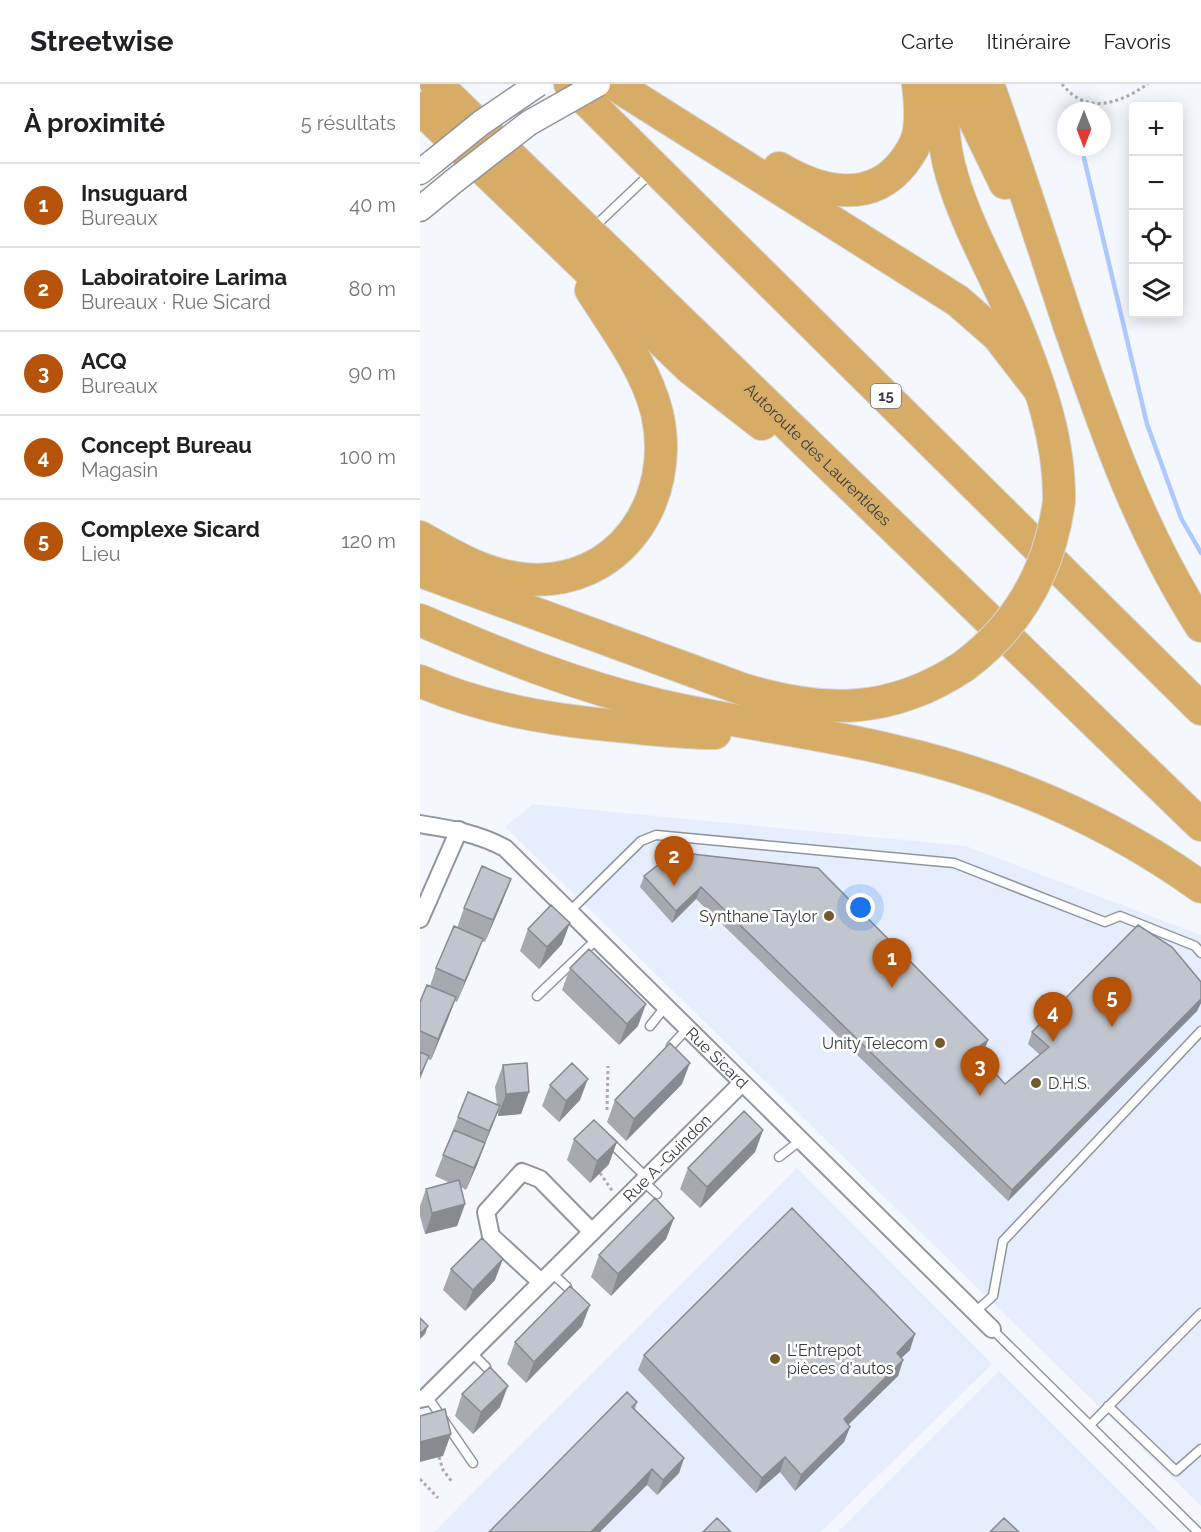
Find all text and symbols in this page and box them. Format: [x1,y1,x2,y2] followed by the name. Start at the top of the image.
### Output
[30,25,174,58] text: Streetwise
[901,29,953,54] text: Carte
[986,29,1070,54] text: Itinéraire
[1103,29,1171,54] text: Favoris
[1057,102,1111,156] north arrow
[1129,102,1183,318] map controls
[1129,102,1183,156] button: +
[24,108,165,138] text: À proximité
[301,111,396,135] text: 5 résultats
[1129,156,1183,210] button: −
[81,180,188,206] text: Insuguard
[39,193,48,217] text: 1
[349,193,396,217] text: 40 m
[81,206,158,230] text: Bureaux
[1129,210,1183,264] button: locate
[81,264,287,290] text: Laboiratoire Larima
[1129,264,1183,318] button: layers
[38,277,49,301] text: 2
[348,277,396,301] text: 80 m
[81,290,271,314] text: Bureaux · Rue Sicard
[81,348,127,374] text: ACQ
[38,361,49,385] text: 3
[349,361,396,385] text: 90 m
[81,374,158,398] text: Bureaux
[741,379,896,530] street label: Autoroute des Laurentides
[871,384,901,408] road number: 15
[81,432,252,458] text: Concept Bureau
[38,445,49,469] text: 4
[339,445,396,469] text: 100 m
[81,458,158,482] text: Magasin
[81,516,260,542] text: Complexe Sicard
[38,529,49,553] text: 5
[341,529,396,553] text: 120 m
[81,542,121,566] text: Lieu
[654,836,694,886] pin: 2
[846,893,875,922] your location
[699,907,817,926] place label: Synthane Taylor
[822,909,836,923] marker: Synthane Taylor
[872,938,912,988] pin: 1
[1092,978,1132,1027] pin: 5
[1034,992,1072,1042] pin: 4
[682,1023,752,1092] street label: Rue Sicard
[822,1034,928,1053] place label: Unity Telecom
[933,1036,947,1050] marker: Unity Telecom
[960,1046,1000,1096] pin: 3
[1048,1074,1090,1093] place label: D.H.S.
[1029,1076,1043,1090] marker: D.H.S.
[619,1110,715,1205] street label: Rue A.-Guindon
[787,1341,894,1378] place label: L'Entrepot pièces d'autos
[768,1352,782,1366] marker: L'Entrepot pièces d'autos

